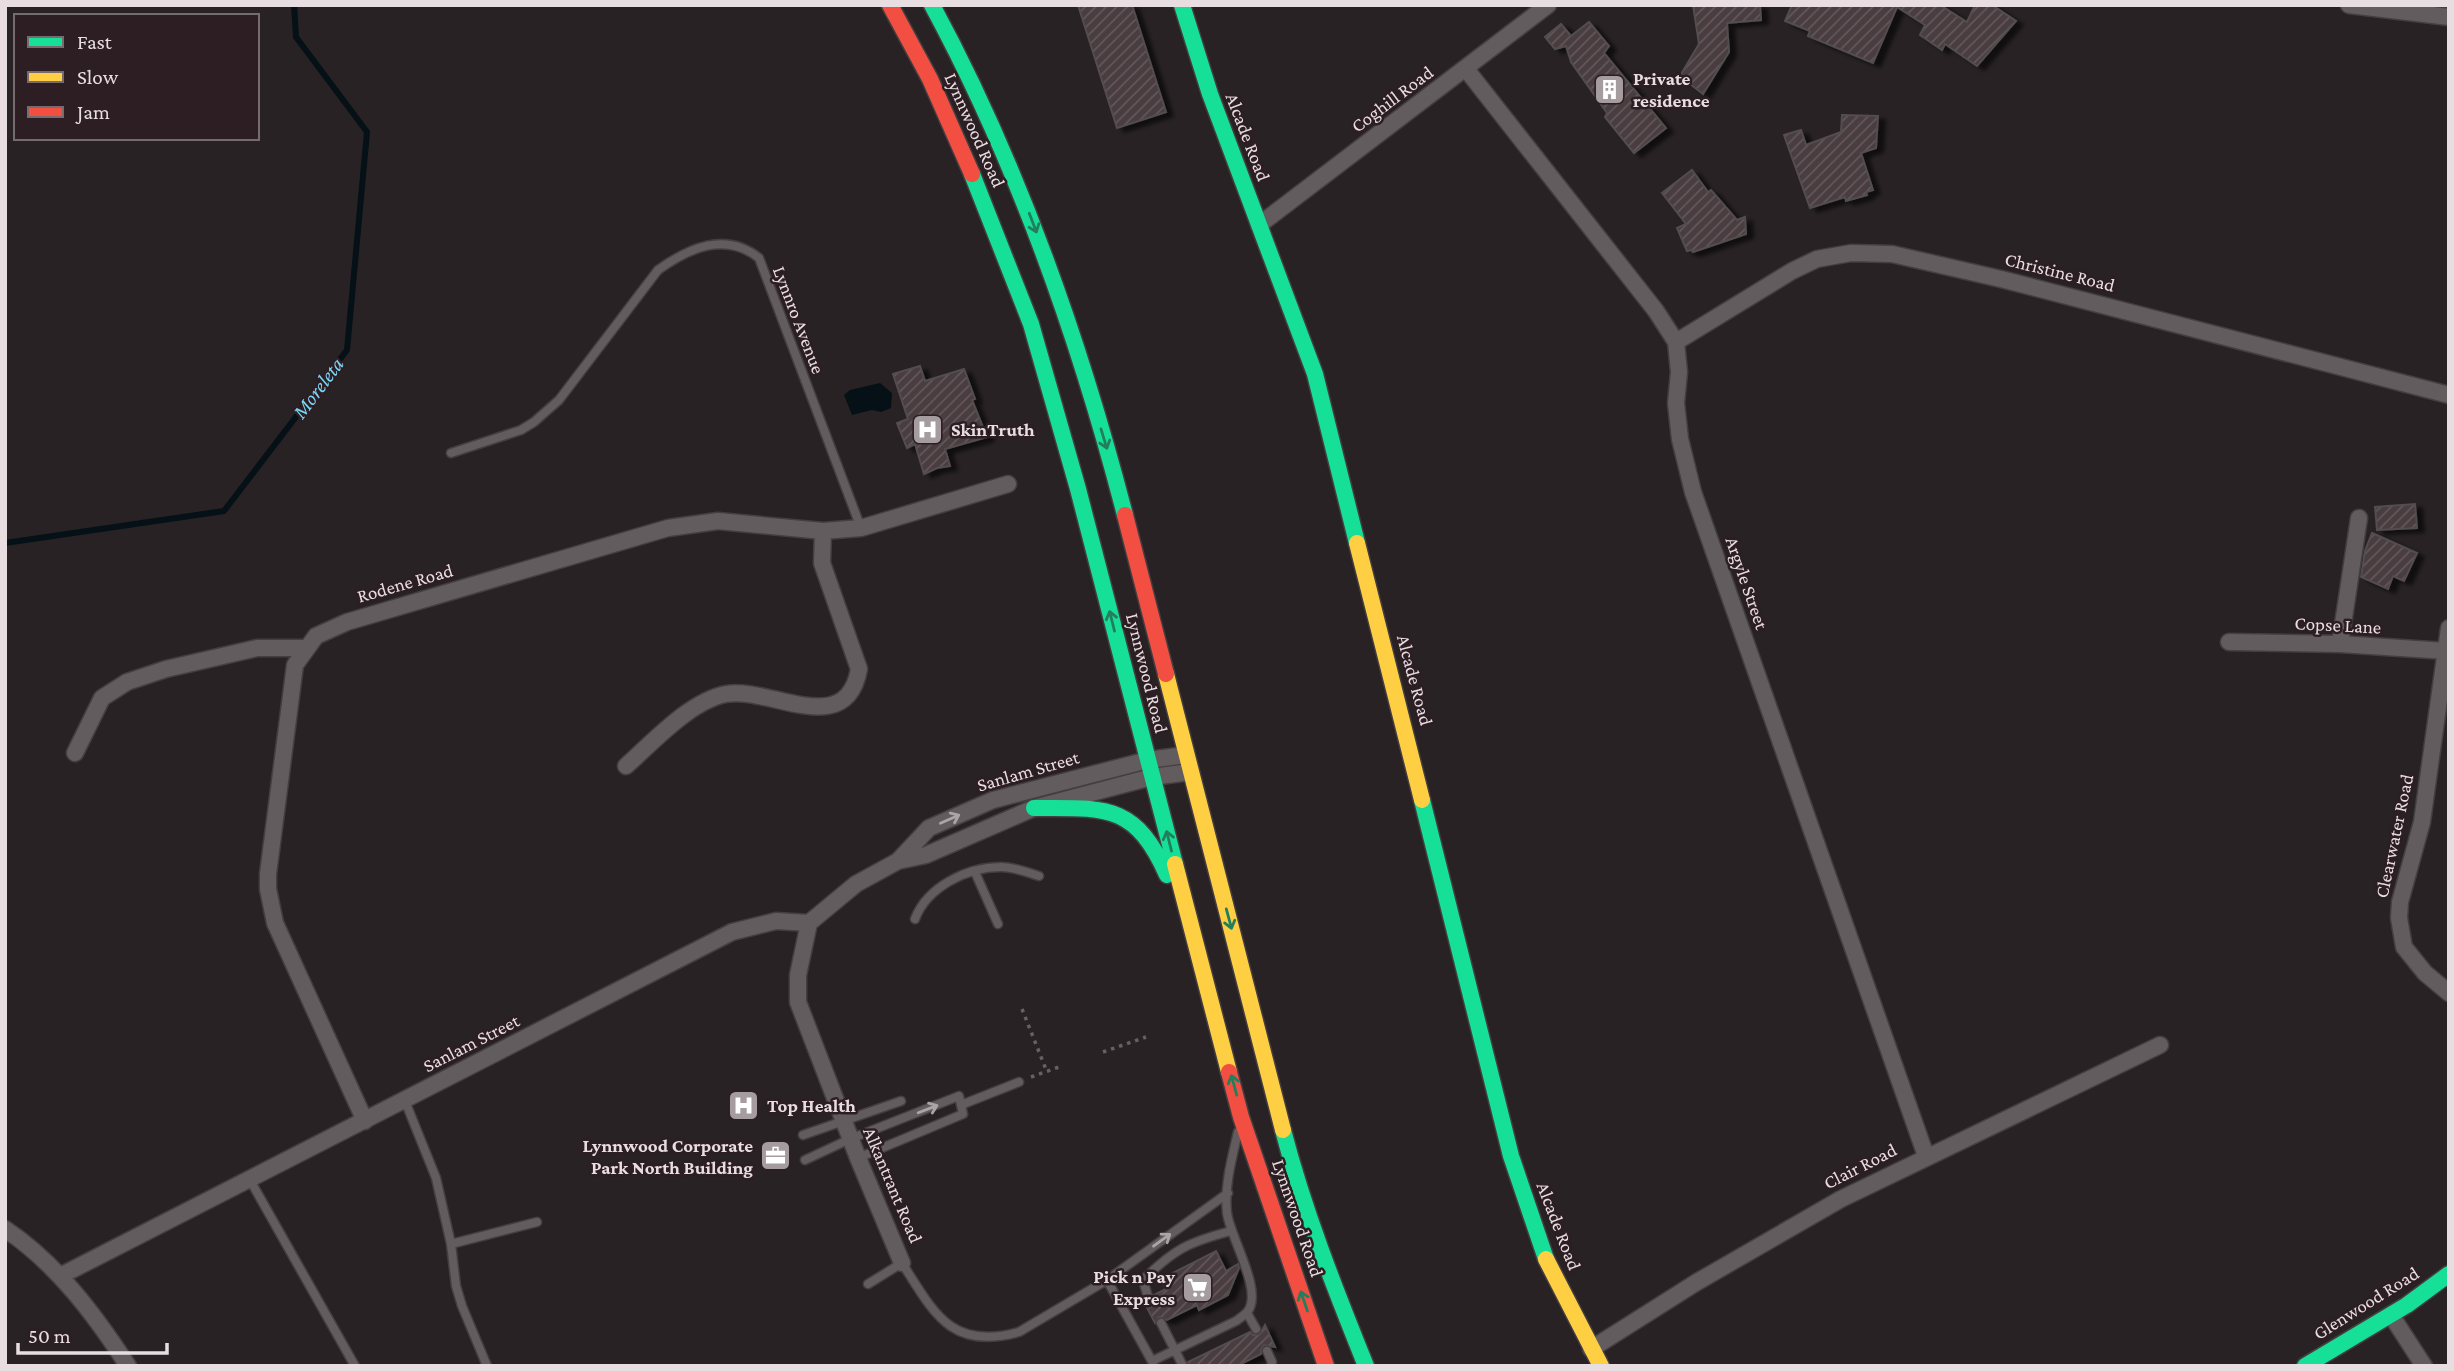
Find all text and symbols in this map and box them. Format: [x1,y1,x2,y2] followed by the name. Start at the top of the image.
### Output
[14,14,259,140] legend
[77,30,113,54] text: Fast
[1347,61,1437,137] street label: Coghill Road
[77,65,119,89] text: Slow
[1633,68,1710,111] place label: Private residence
[940,70,1010,190] street label: Lynnwood Road
[1593,72,1627,106] building icon: Private residence
[1222,90,1274,184] street label: Alcade Road
[75,100,110,124] text: Jam
[1027,211,1040,233] one-way arrow
[2003,248,2117,296] street label: Christine Road
[769,263,829,377] street label: Lynnro Avenue
[287,353,349,424] water label: Moreleta
[911,412,945,446] hospital icon: SkinTruth
[951,419,1035,440] place label: SkinTruth
[1099,427,1112,449] one-way arrow
[1721,534,1773,633] street label: Argyle Street
[355,559,455,607] street label: Rodene Road
[1105,610,1118,633] one-way arrow
[1122,611,1172,735] street label: Lynnwood Road
[2294,612,2382,638] street label: Copse Lane
[1393,632,1437,728] street label: Alcade Road
[975,746,1082,796] street label: Sanlam Street
[2371,772,2417,900] street label: Clearwater Road
[939,812,960,825] one-way arrow
[1162,830,1175,853] one-way arrow
[1223,908,1236,930] one-way arrow
[419,1009,523,1076] street label: Sanlam Street
[1226,1074,1239,1096] one-way arrow
[727,1088,761,1122] hospital icon: Top Health
[767,1095,856,1116] place label: Top Health
[916,1101,938,1114] one-way arrow
[859,1124,927,1246] street label: Alkantrant Road
[582,1135,753,1178] place label: Lynnwood Corporate Park North Building
[759,1139,793,1173] office icon: Lynnwood Corporate Park North Building
[1820,1139,1900,1193] street label: Clair Road
[1268,1156,1328,1280] street label: Lynnwood Road
[1533,1179,1585,1273] street label: Alcade Road
[1152,1233,1171,1248] one-way arrow
[2309,1262,2423,1344] street label: Glenwood Road
[1093,1266,1176,1309] place label: Pick n Pay Express
[1181,1270,1215,1304] supermarket icon: Pick n Pay Express
[1297,1291,1309,1313] one-way arrow
[18,1312,166,1356] scale bar
[28,1324,71,1348] text: 50 m

